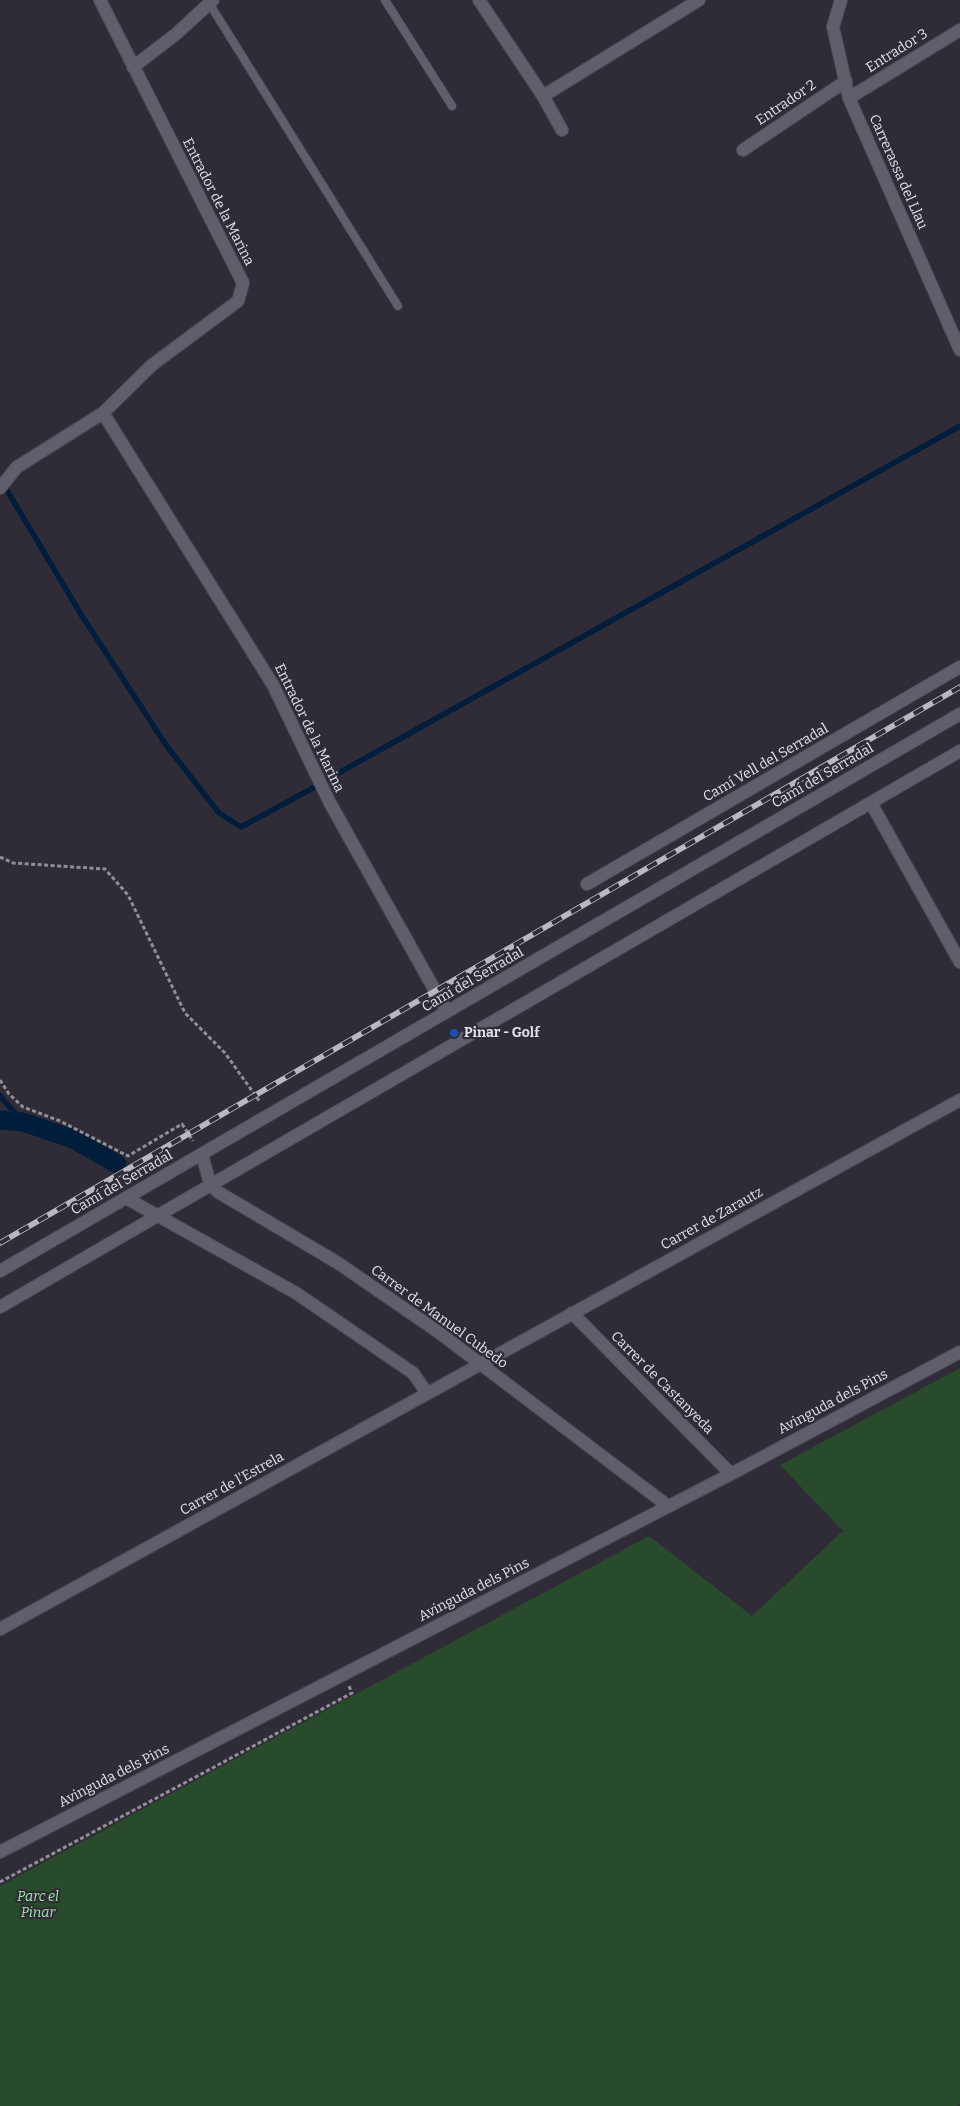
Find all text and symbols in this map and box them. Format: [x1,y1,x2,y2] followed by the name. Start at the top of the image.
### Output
[863,26,931,76] street label: Entrador 3
[753,77,819,129] street label: Entrador 2
[865,112,931,232] street label: Carrerassa del Llau
[179,135,257,269] street label: Entrador de la Marina
[271,661,347,795] street label: Entrador de la Marina
[700,720,832,806] street label: Camí Vell del Serradal
[769,740,877,812] street label: Camí del Serradal
[419,944,527,1016] street label: Camí del Serradal
[464,1025,539,1041] place label: Pinar - Golf
[448,1027,460,1039] marker: Pinar - Golf
[68,1147,176,1219] street label: Camí del Serradal
[658,1184,766,1254] street label: Carrer de Zarautz
[367,1262,511,1372] street label: Carrer de Manuel Cubedo
[607,1328,717,1438] street label: Carrer de Castanyeda
[775,1366,891,1438] street label: Avinguda dels Pins
[177,1449,287,1519] street label: Carrer de l'Estrela
[416,1555,532,1625] street label: Avinguda dels Pins
[56,1741,172,1811] street label: Avinguda dels Pins
[17,1889,59,1921] park label: Parc el Pinar

